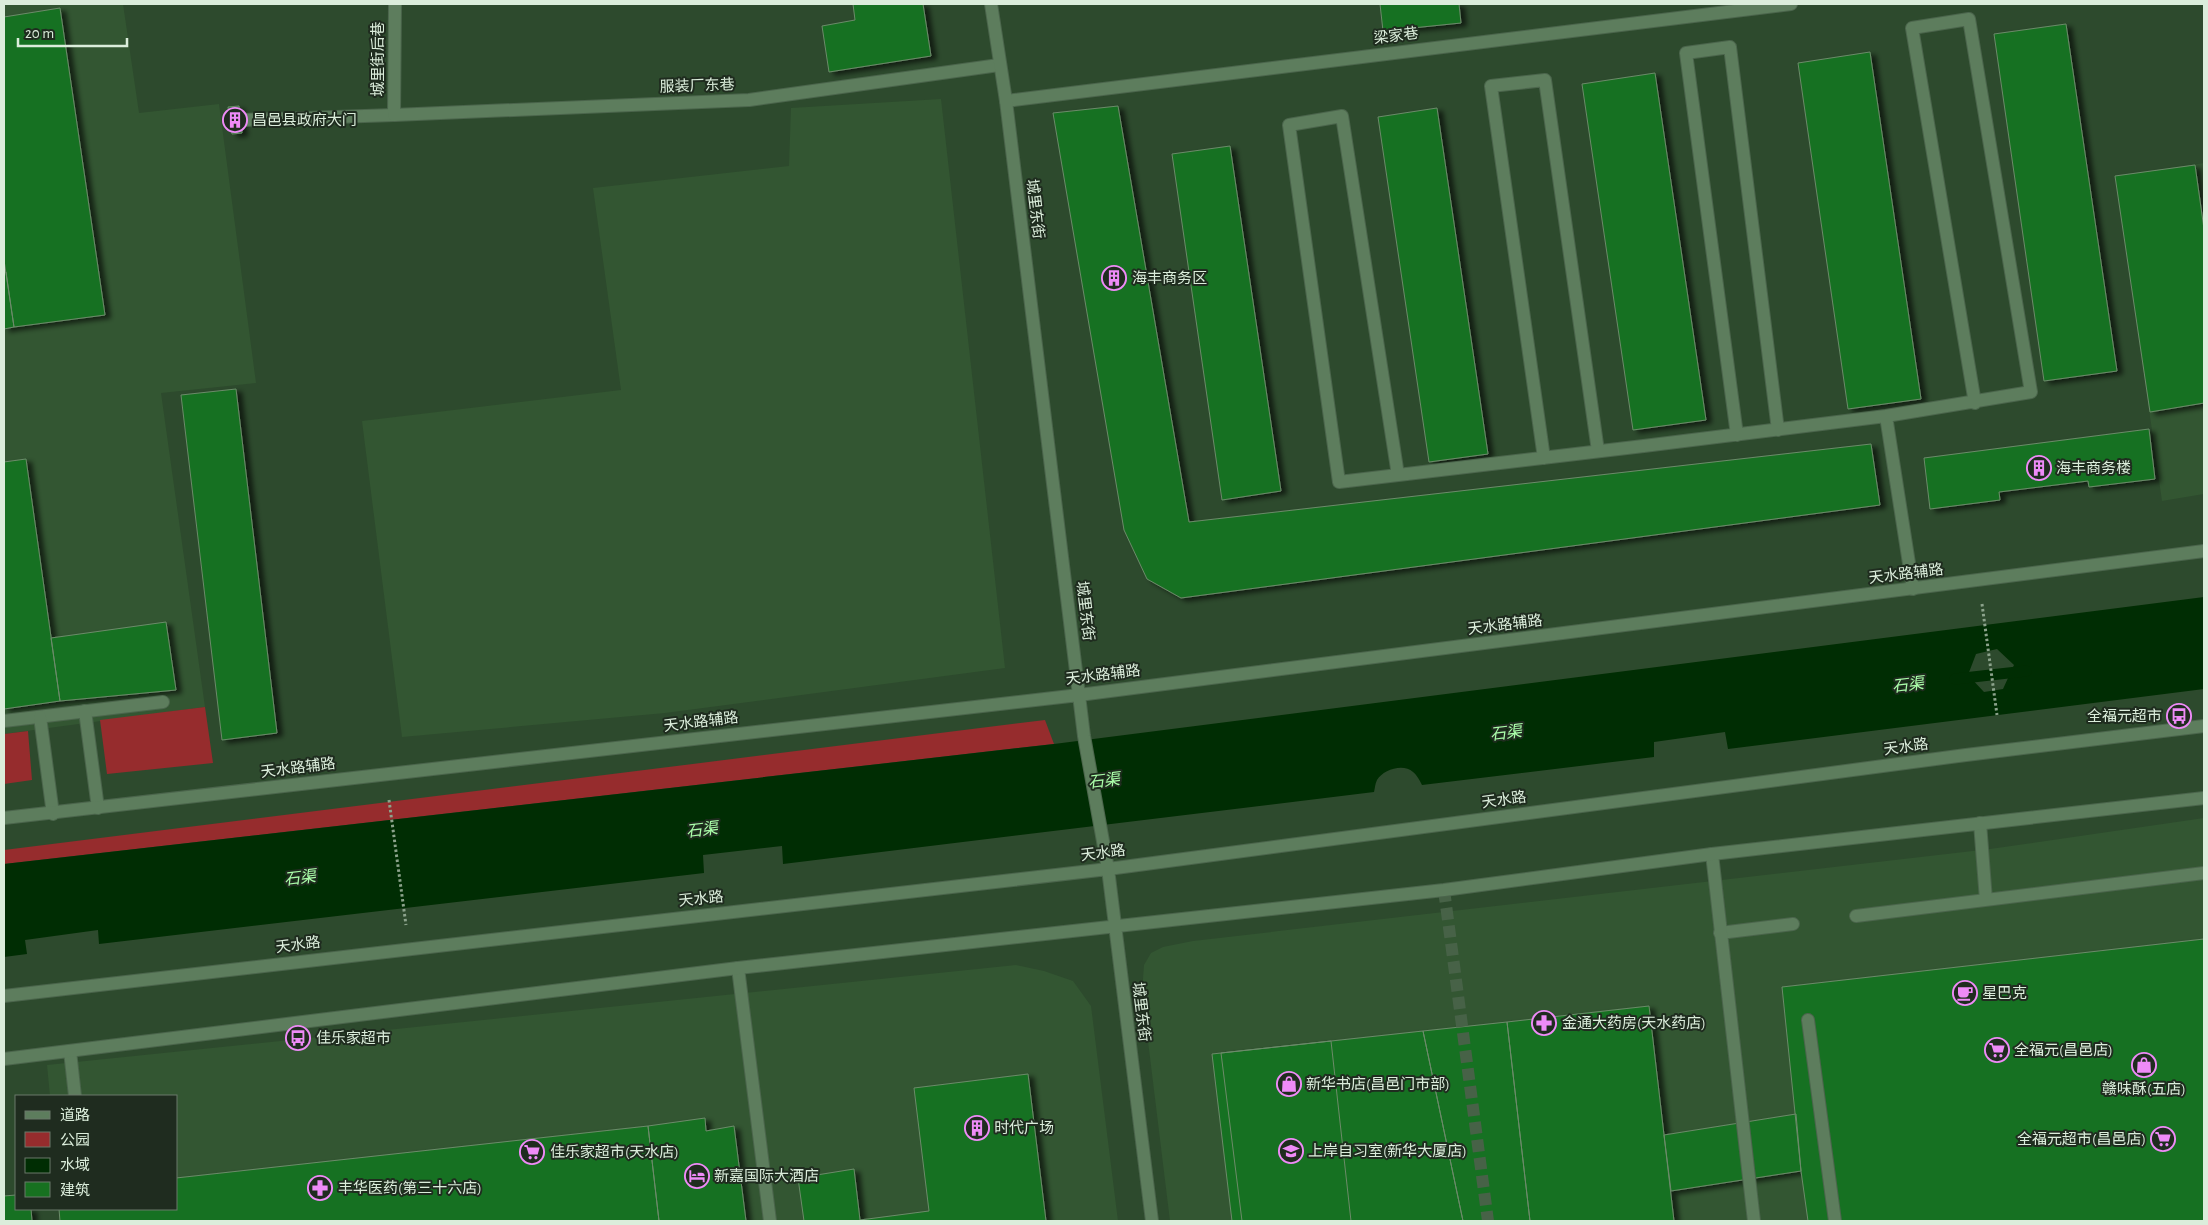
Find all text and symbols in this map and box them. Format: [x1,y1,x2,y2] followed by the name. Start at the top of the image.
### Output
[18,15,126,47] scale bar
[370,21,386,97] street label: 城里街后巷
[1373,25,1419,46] street label: 梁家巷
[25,26,54,41] text: 20 m
[659,76,735,95] street label: 服装厂东巷
[222,107,248,133] building icon: 昌邑县政府大门
[252,112,357,128] place label: 昌邑县政府大门
[1024,178,1047,240] street label: 城里东街
[1101,265,1127,291] building icon: 海丰商务区
[1132,270,1207,286] place label: 海丰商务区
[2026,455,2052,481] building icon: 海丰商务楼
[2056,460,2131,476] place label: 海丰商务楼
[1868,561,1944,586] street label: 天水路辅路
[1074,580,1097,642] street label: 城里东街
[1467,612,1543,637] street label: 天水路辅路
[1065,662,1141,687] street label: 天水路辅路
[1891,674,1927,695] water label: 石渠
[2166,703,2192,729] bus stop icon: 全福元超市
[2087,708,2162,724] place label: 全福元超市
[663,709,739,734] street label: 天水路辅路
[1489,722,1525,743] water label: 石渠
[1883,735,1929,758] street label: 天水路
[260,755,336,780] street label: 天水路辅路
[1087,770,1123,791] water label: 石渠
[1481,788,1527,811] street label: 天水路
[685,819,721,840] water label: 石渠
[1080,842,1126,863] street label: 天水路
[283,867,319,888] water label: 石渠
[678,888,724,909] street label: 天水路
[275,934,321,955] street label: 天水路
[1952,980,1978,1006] cafe icon: 星巴克
[1130,981,1153,1043] street label: 城里东街
[1982,985,2027,1001] place label: 星巴克
[1531,1010,1557,1036] pharmacy icon: 金通大药房(天水药店)
[1562,1015,1706,1031] place label: 金通大药房(天水药店)
[285,1025,311,1051] bus stop icon: 佳乐家超市
[316,1030,391,1046] place label: 佳乐家超市
[1984,1037,2010,1063] supermarket icon: 全福元(昌邑店)
[2014,1042,2113,1058] place label: 全福元(昌邑店)
[2131,1052,2157,1078] shop icon: 赣味酥(五店)
[1276,1071,1302,1097] shop icon: 新华书店(昌邑门市部)
[1306,1075,1450,1092] place label: 新华书店(昌邑门市部)
[2102,1081,2186,1097] place label: 赣味酥(五店)
[15,1095,178,1210] legend
[60,1107,90,1123] text: 道路
[964,1115,990,1141] building icon: 时代广场
[994,1119,1054,1136] place label: 时代广场
[2150,1126,2176,1152] supermarket icon: 全福元超市(昌邑店)
[2017,1131,2146,1147] place label: 全福元超市(昌邑店)
[60,1132,90,1148] text: 公园
[1278,1138,1304,1164] school or university icon: 上岸自习室(新华大厦店)
[519,1139,545,1165] supermarket icon: 佳乐家超市(天水店)
[1308,1142,1467,1159] place label: 上岸自习室(新华大厦店)
[550,1144,679,1160] place label: 佳乐家超市(天水店)
[60,1157,90,1173] text: 水域
[684,1163,710,1189] hotel icon: 新嘉国际大酒店
[714,1168,819,1184] place label: 新嘉国际大酒店
[307,1175,333,1201] pharmacy icon: 丰华医药(第三十六店)
[338,1179,482,1196] place label: 丰华医药(第三十六店)
[60,1182,90,1198] text: 建筑

